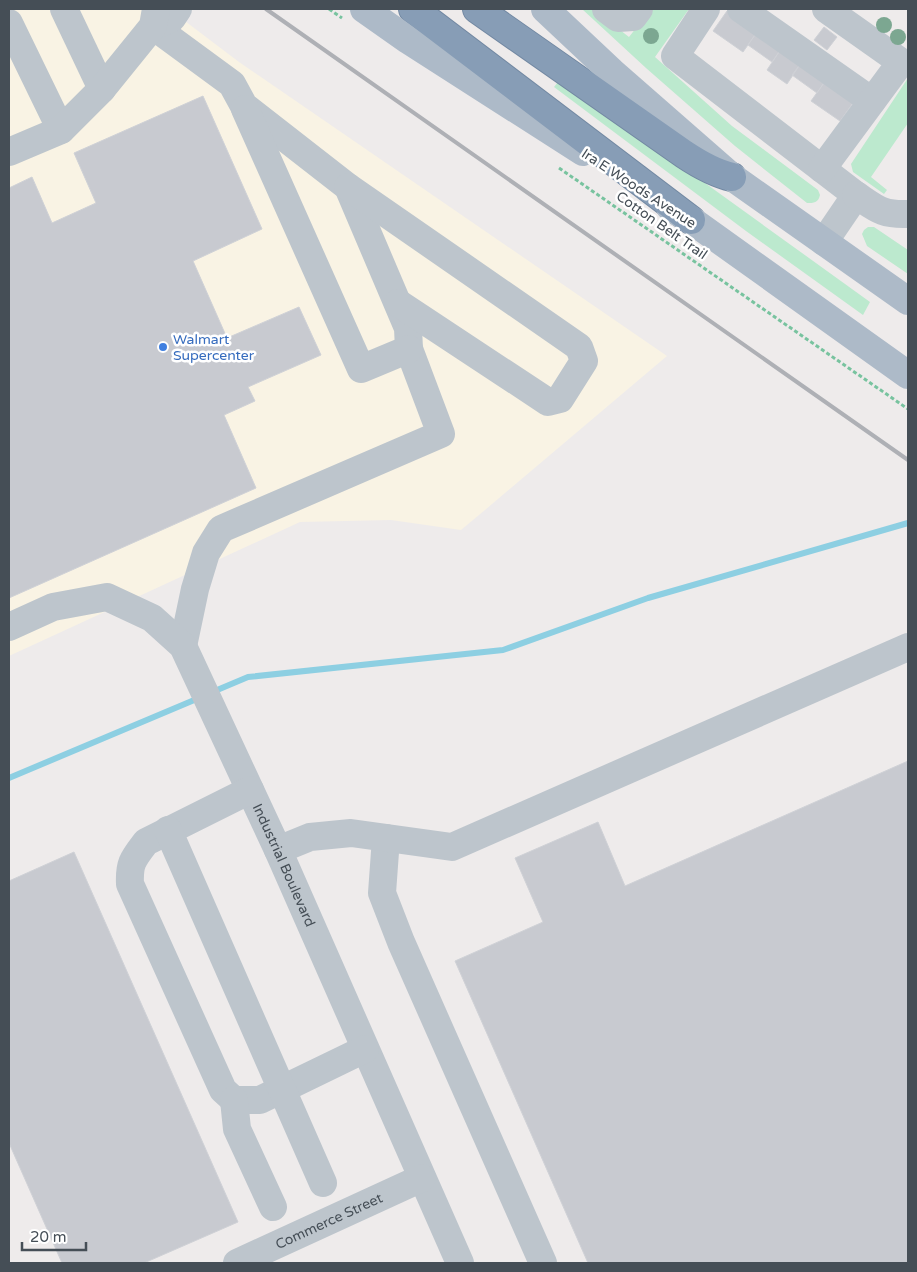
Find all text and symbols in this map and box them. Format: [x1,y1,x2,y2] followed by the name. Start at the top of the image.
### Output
[578,145,699,232] street label: Ira E Woods Avenue
[613,188,710,263] street label: Cotton Belt Trail
[173,331,255,364] place label: Walmart Supercenter
[157,341,169,353] marker: Walmart Supercenter
[249,801,319,929] street label: Industrial Boulevard
[273,1189,386,1253] street label: Commerce Street
[22,1220,86,1252] scale bar
[30,1228,67,1246] text: 20 m

